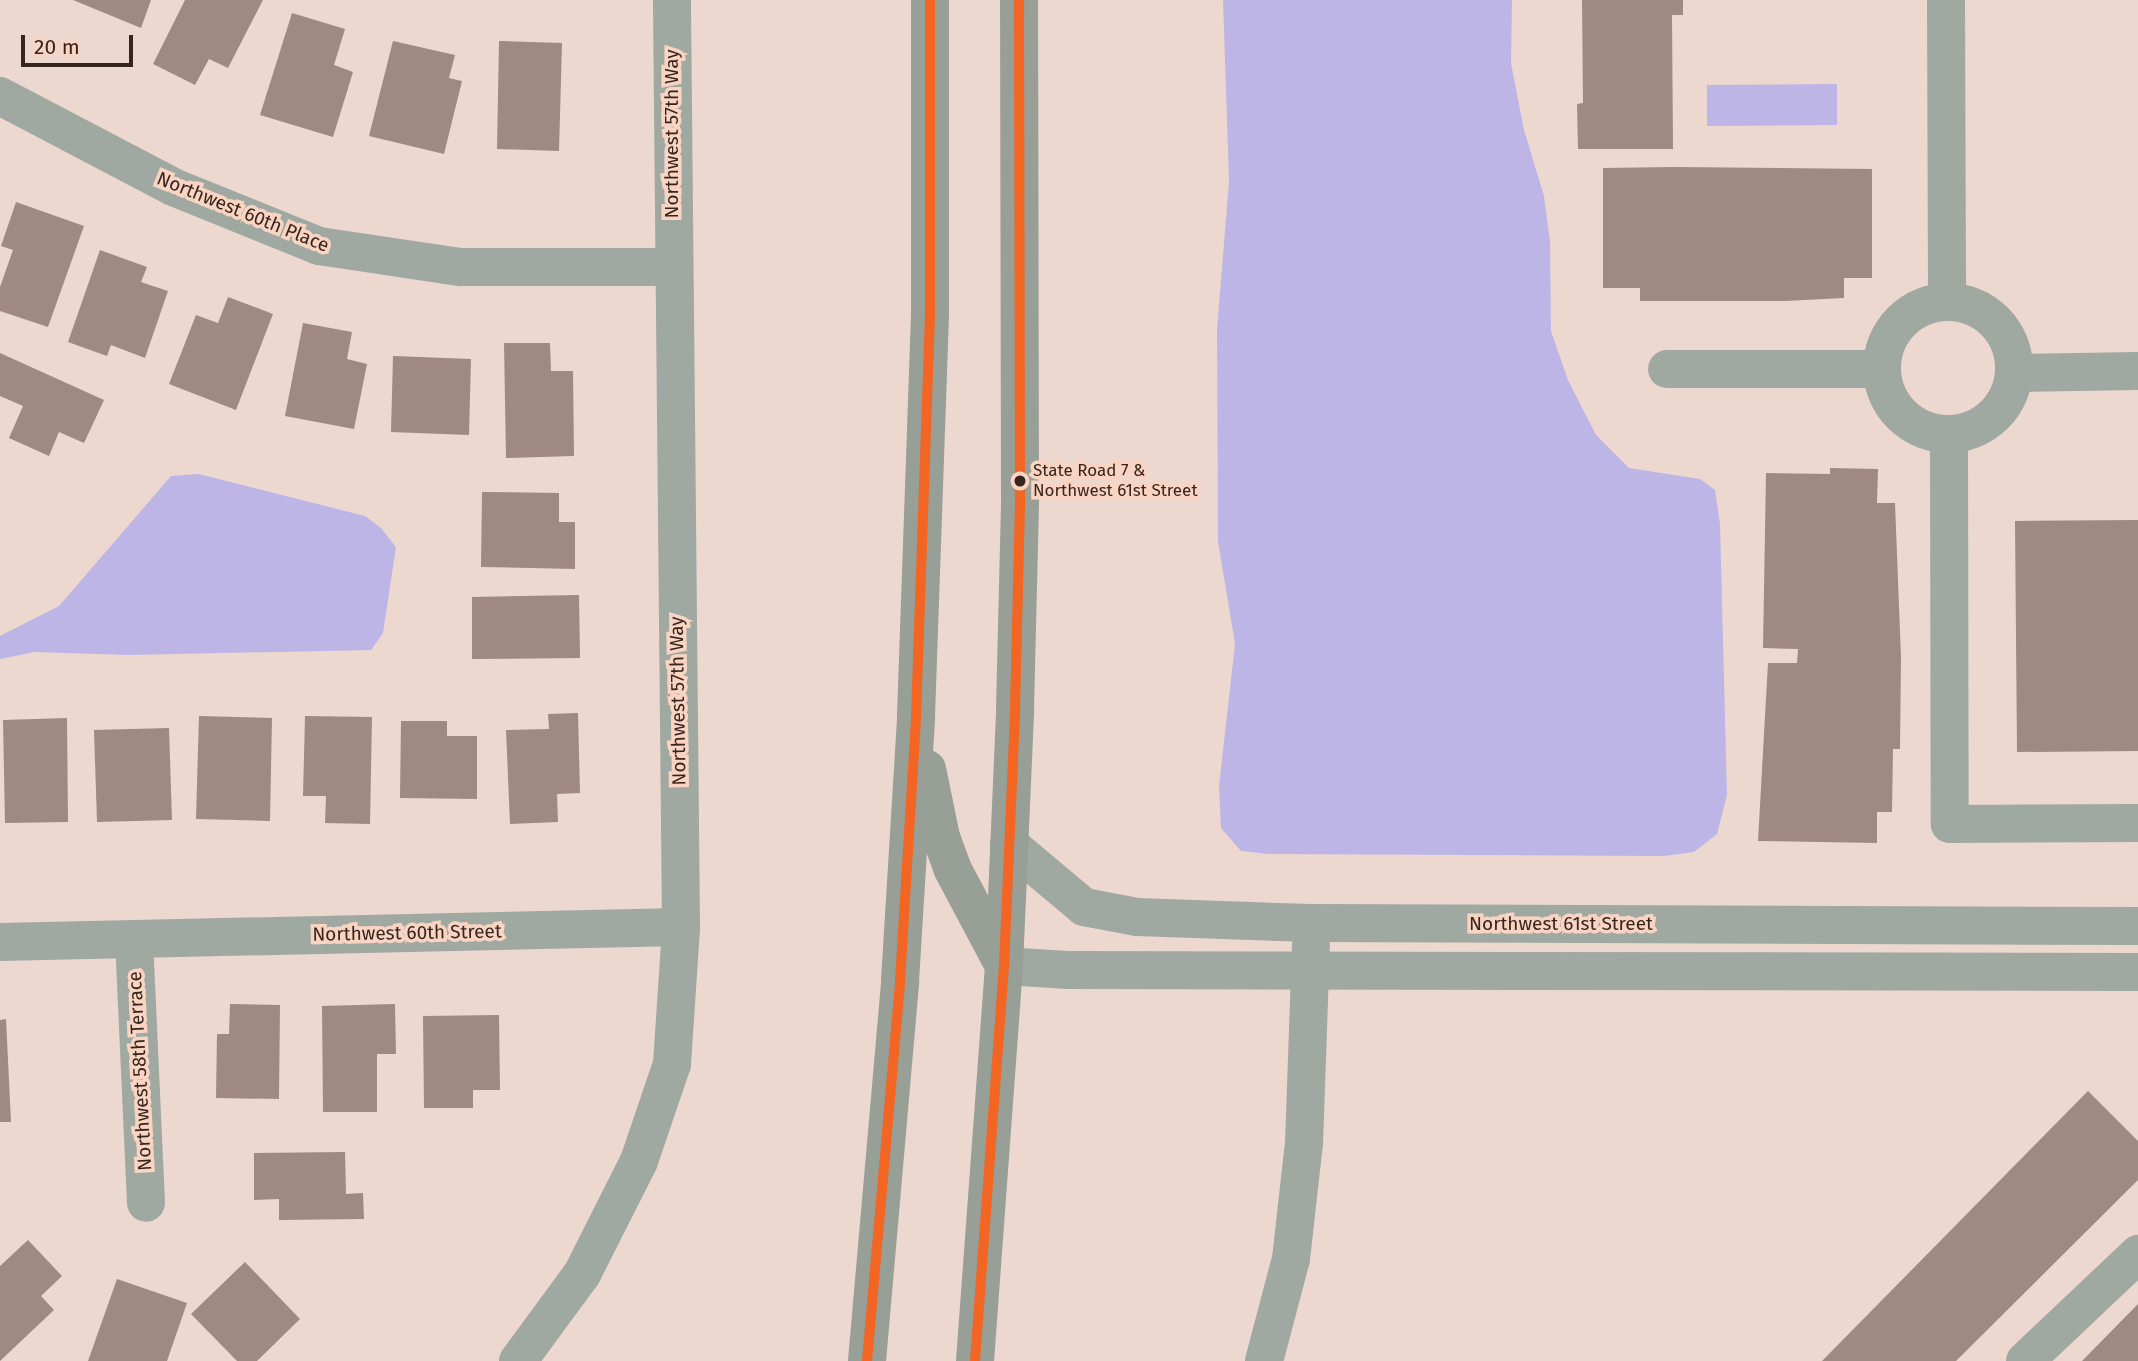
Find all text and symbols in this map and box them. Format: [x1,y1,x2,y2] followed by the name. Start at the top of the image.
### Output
[24,21,136,65] scale bar
[34,34,80,60] text: 20 m
[661,49,683,219] street label: Northwest 57th Way
[154,167,332,257] street label: Northwest 60th Place
[1033,461,1198,501] place label: State Road 7 & Northwest 61st Street
[1013,474,1027,488] marker: State Road 7 & Northwest 61st Street
[665,616,691,786] street label: Northwest 57th Way
[1469,913,1653,935] street label: Northwest 61st Street
[312,920,502,946] street label: Northwest 60th Street
[123,971,157,1171] street label: Northwest 58th Terrace

